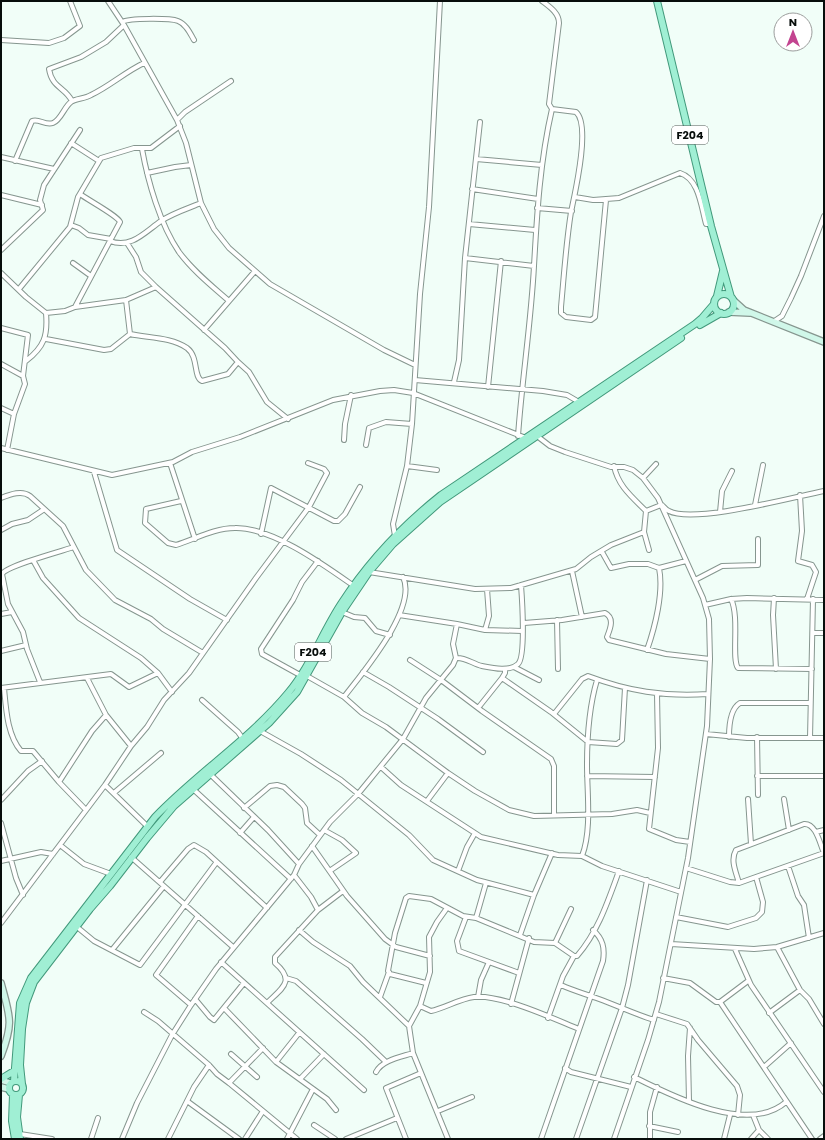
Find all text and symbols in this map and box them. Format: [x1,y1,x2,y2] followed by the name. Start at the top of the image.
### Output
[773,12,813,52] north arrow
[789,14,797,30] text: N
[672,126,708,144] road number: F204
[295,643,331,661] road number: F204

